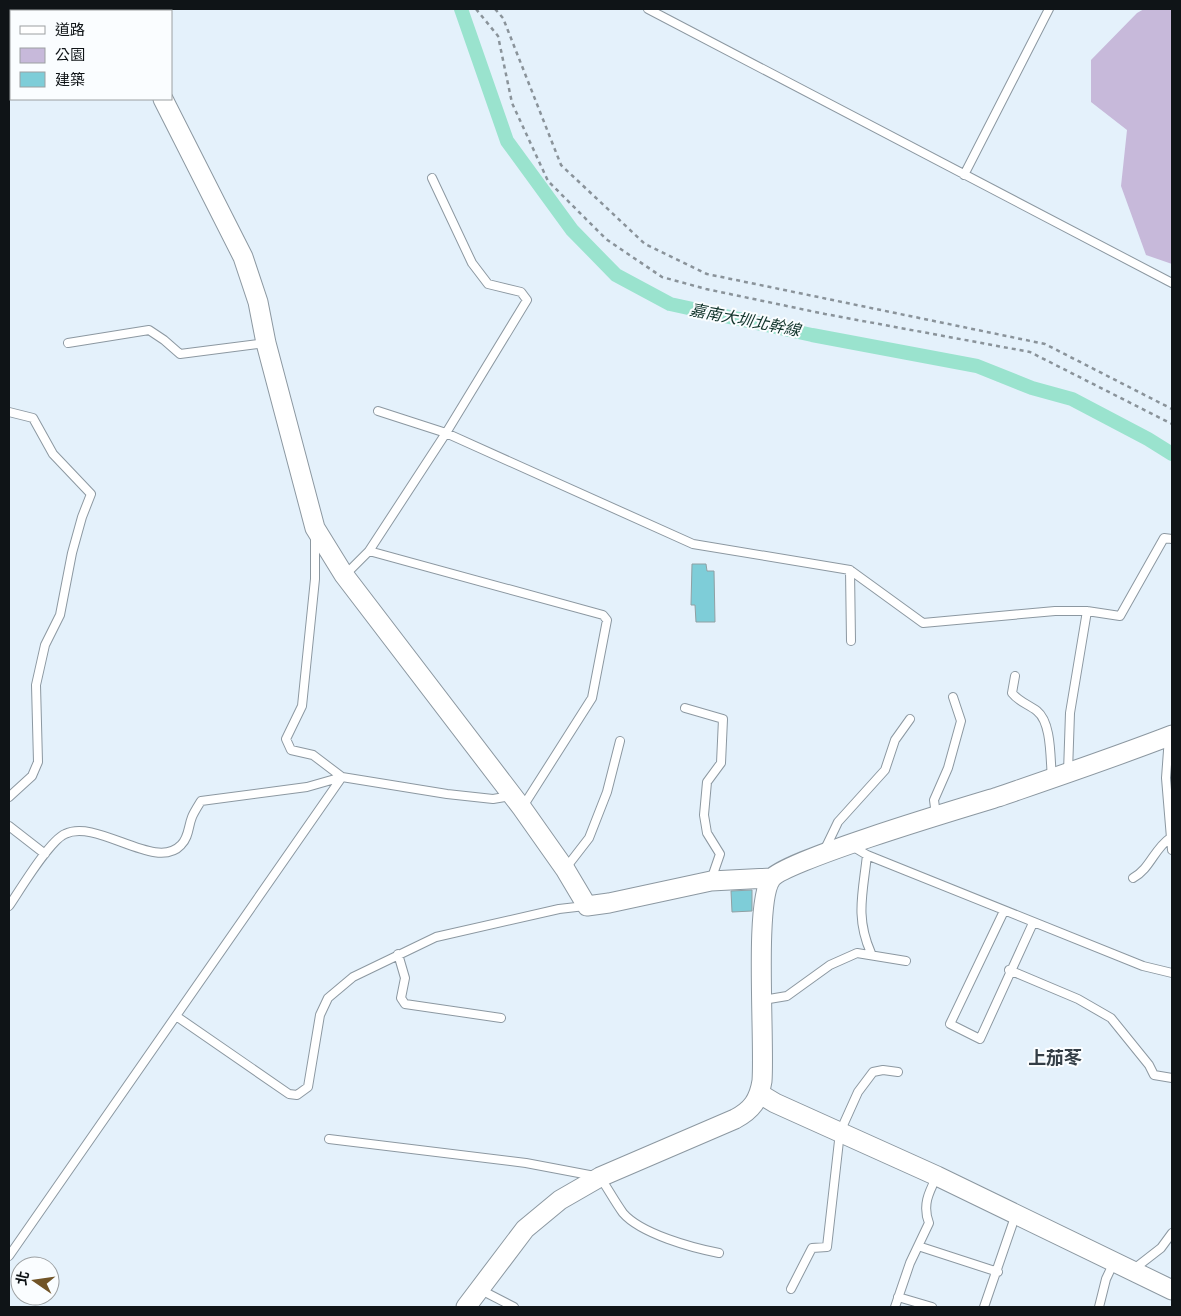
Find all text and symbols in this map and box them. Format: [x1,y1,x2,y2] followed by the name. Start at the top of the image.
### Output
[10,10,172,100] legend
[55,22,85,38] text: 道路
[55,47,85,63] text: 公園
[55,72,85,88] text: 建築
[688,301,804,339] water label: 嘉南大圳北幹線
[1028,1048,1082,1068] district label: 上茄苳
[10,1256,60,1306] north arrow
[14,1270,32,1287] text: 北

